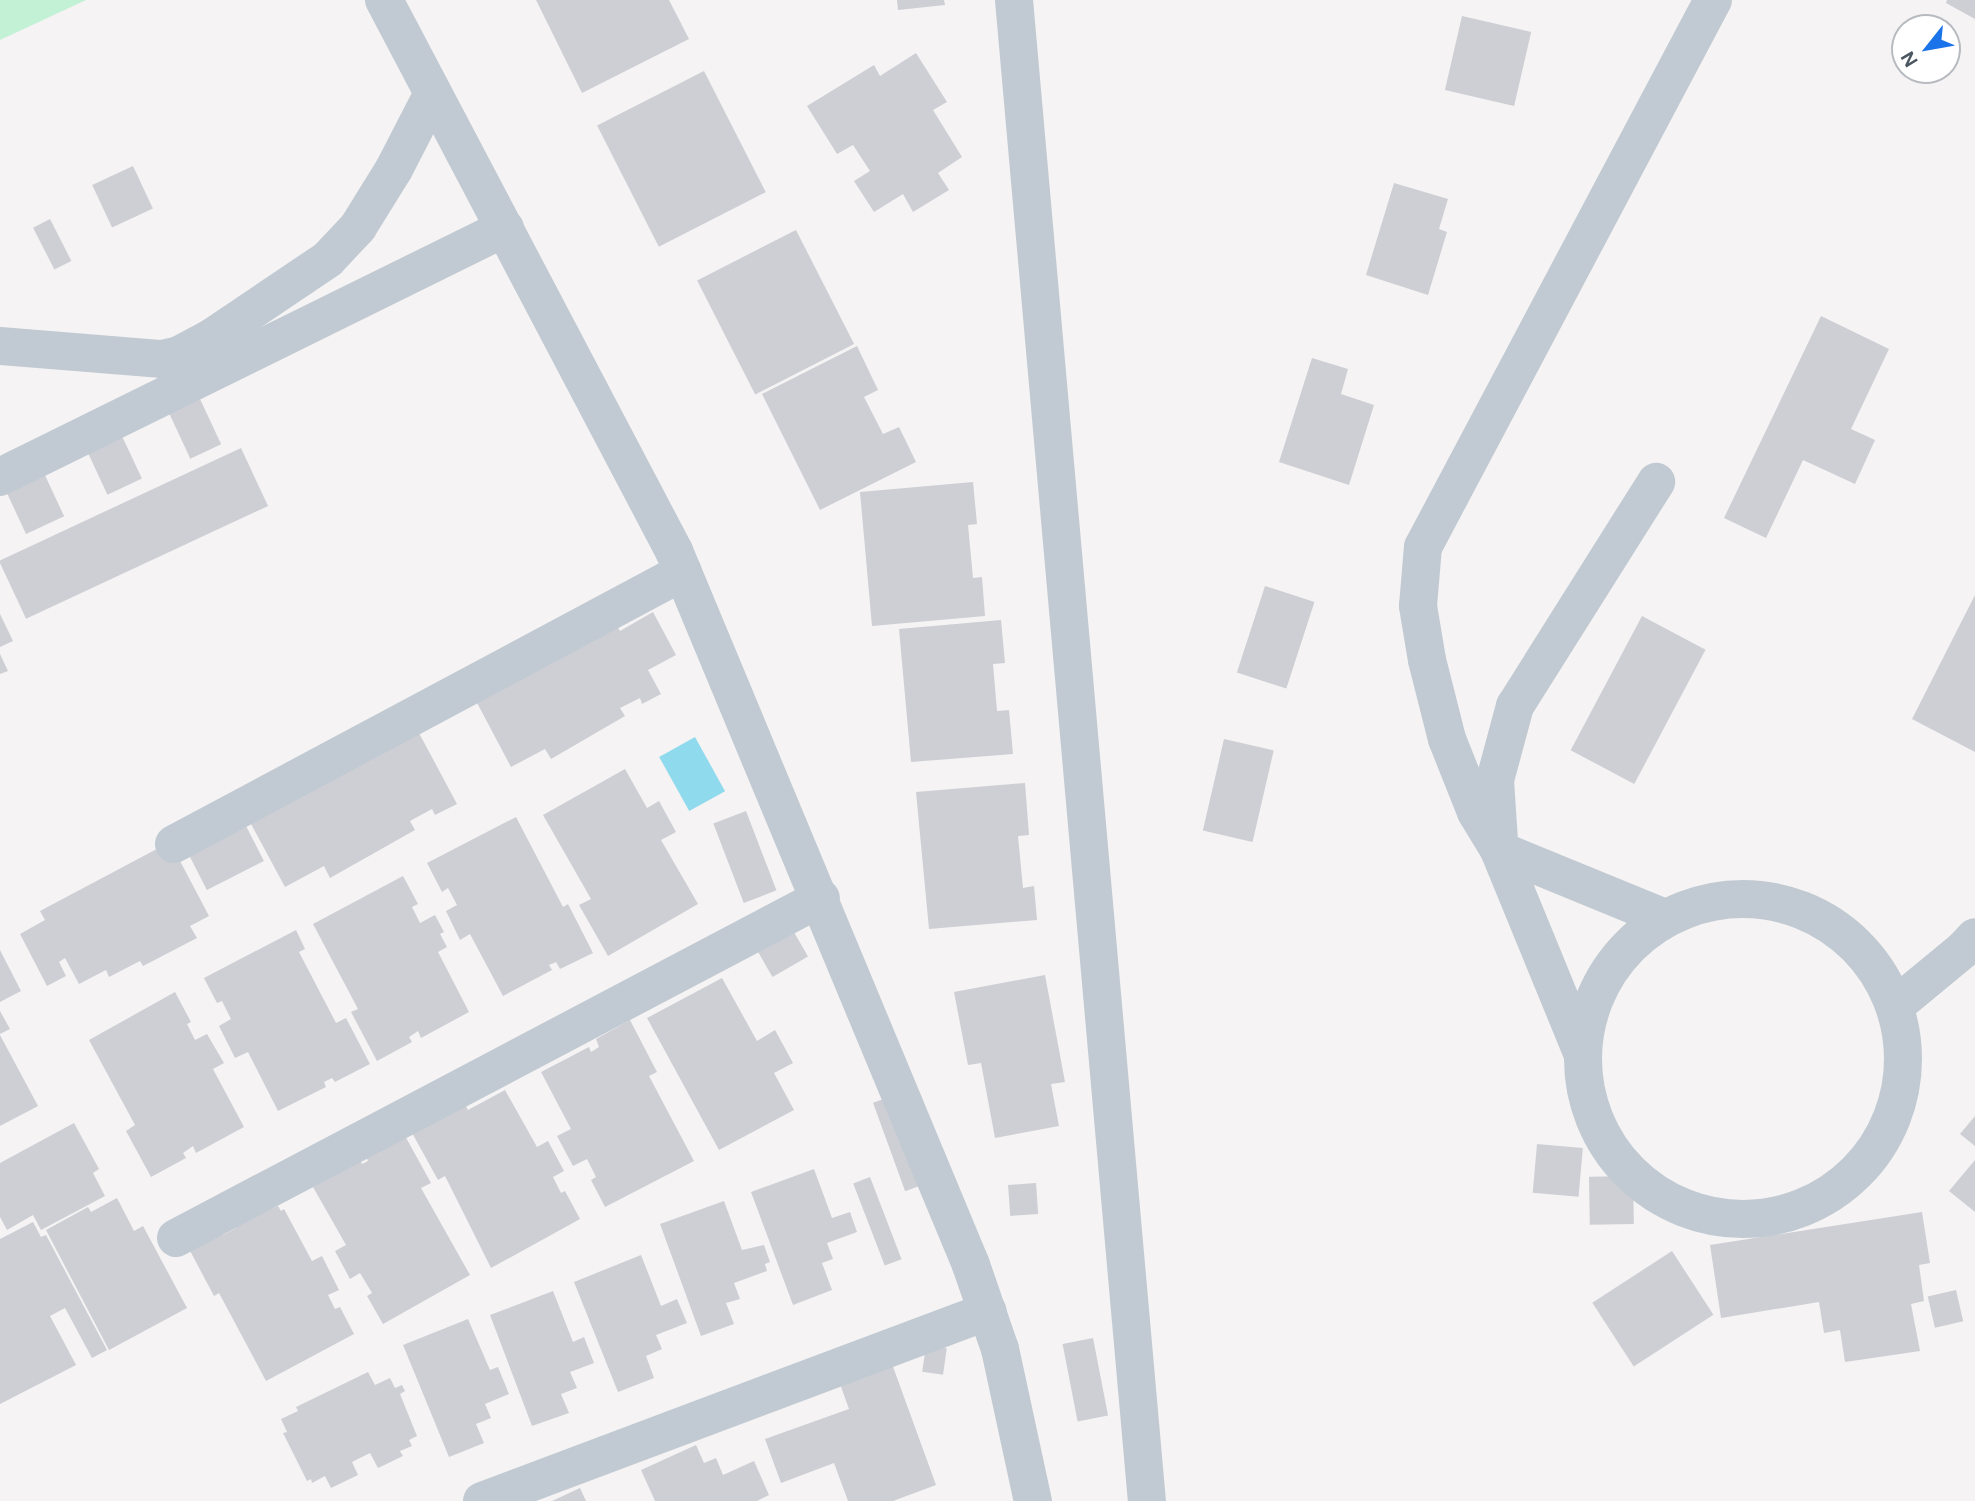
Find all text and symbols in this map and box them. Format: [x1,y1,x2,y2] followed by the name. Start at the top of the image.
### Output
[1891,14,1961,84] north arrow
[1895,47,1924,71] text: N

